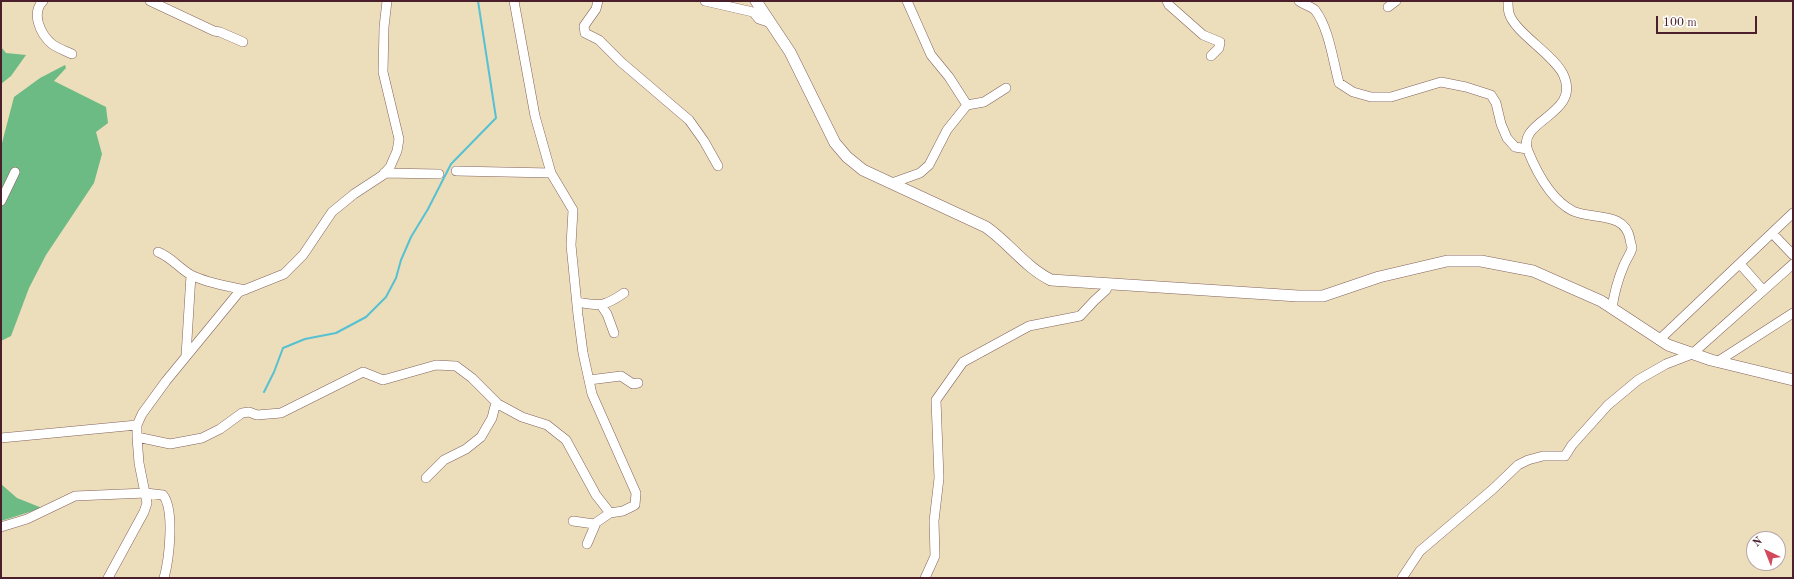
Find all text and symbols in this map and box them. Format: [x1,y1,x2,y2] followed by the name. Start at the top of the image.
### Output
[1658,8,1759,34] scale bar
[1663,17,1697,29] text: 100 m
[1746,531,1786,571] north arrow
[1751,536,1765,549] text: N

